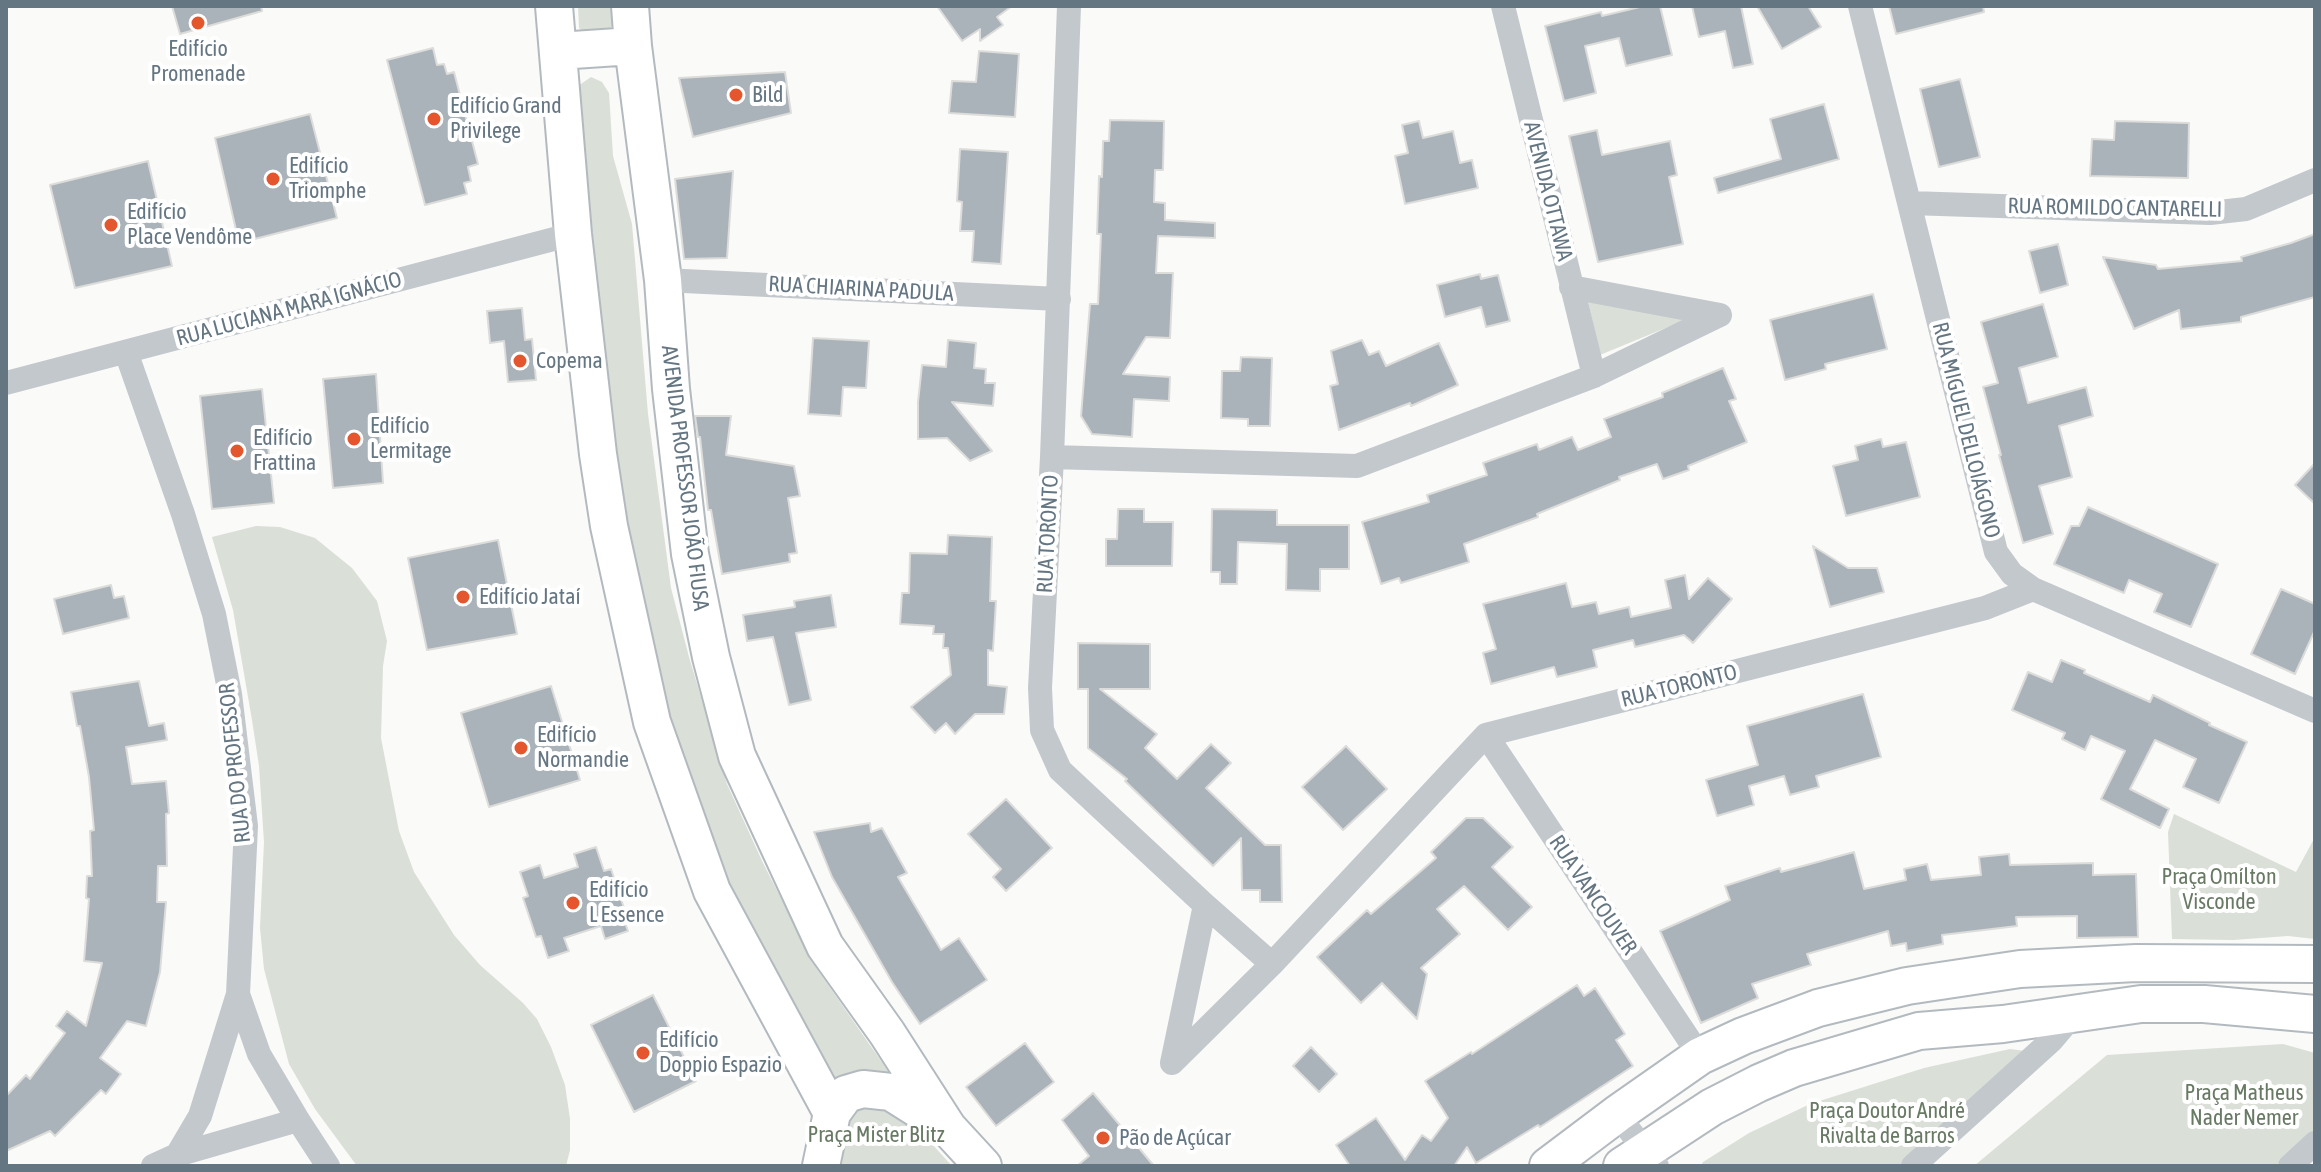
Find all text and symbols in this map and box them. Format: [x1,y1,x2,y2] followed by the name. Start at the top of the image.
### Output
[189,14,207,32] marker: Edifício Promenade
[151,36,245,88] place label: Edifício Promenade
[752,82,784,108] place label: Bild
[727,86,745,104] marker: Bild
[450,93,562,144] place label: Edifício Grand Privilege
[425,110,443,128] marker: Edifício Grand Privilege
[1518,119,1578,263] street label: AVENIDA OTTAWA
[289,153,366,204] place label: Edifício Triomphe
[264,170,282,188] marker: Edifício Triomphe
[2007,193,2223,223] street label: RUA ROMILDO CANTARELLI
[127,199,252,250] place label: Edifício Place Vendôme
[102,216,120,234] marker: Edifício Place Vendôme
[174,266,404,352] street label: RUA LUCIANA MARA IGNÁCIO
[768,271,954,307] street label: RUA CHIARINA PADULA
[1926,319,2006,541] street label: RUA MIGUEL DELLOIÁGONO
[656,344,714,612] street label: AVENIDA PROFESSOR JOÃO FIUSA
[536,348,603,374] place label: Copema
[511,352,529,370] marker: Copema
[370,413,451,464] place label: Edifício Lermitage
[253,425,316,476] place label: Edifício Frattina
[345,430,363,448] marker: Edifício Lermitage
[228,442,246,460] marker: Edifício Frattina
[1032,474,1064,594] street label: RUA TORONTO
[479,584,580,610] place label: Edifício Jataí
[454,588,472,606] marker: Edifício Jataí
[1618,659,1740,713] street label: RUA TORONTO
[213,682,257,844] street label: RUA DO PROFESSOR
[537,722,629,774] place label: Edifício Normandie
[512,739,530,757] marker: Edifício Normandie
[1543,830,1643,960] street label: RUA VANCOUVER
[2161,864,2277,916] park label: Praça Omílton Visconde
[589,877,664,928] place label: Edifício L Essence
[564,894,582,912] marker: Edifício L Essence
[659,1027,782,1078] place label: Edifício Doppio Espazio
[634,1044,652,1062] marker: Edifício Doppio Espazio
[2185,1080,2303,1132] park label: Praça Matheus Nader Nemer
[1809,1098,1965,1150] park label: Praça Doutor André Rivalta de Barros
[807,1122,945,1148] park label: Praça Mister Blitz
[1119,1125,1231,1151] place label: Pão de Açúcar
[1094,1129,1112,1147] marker: Pão de Açúcar

